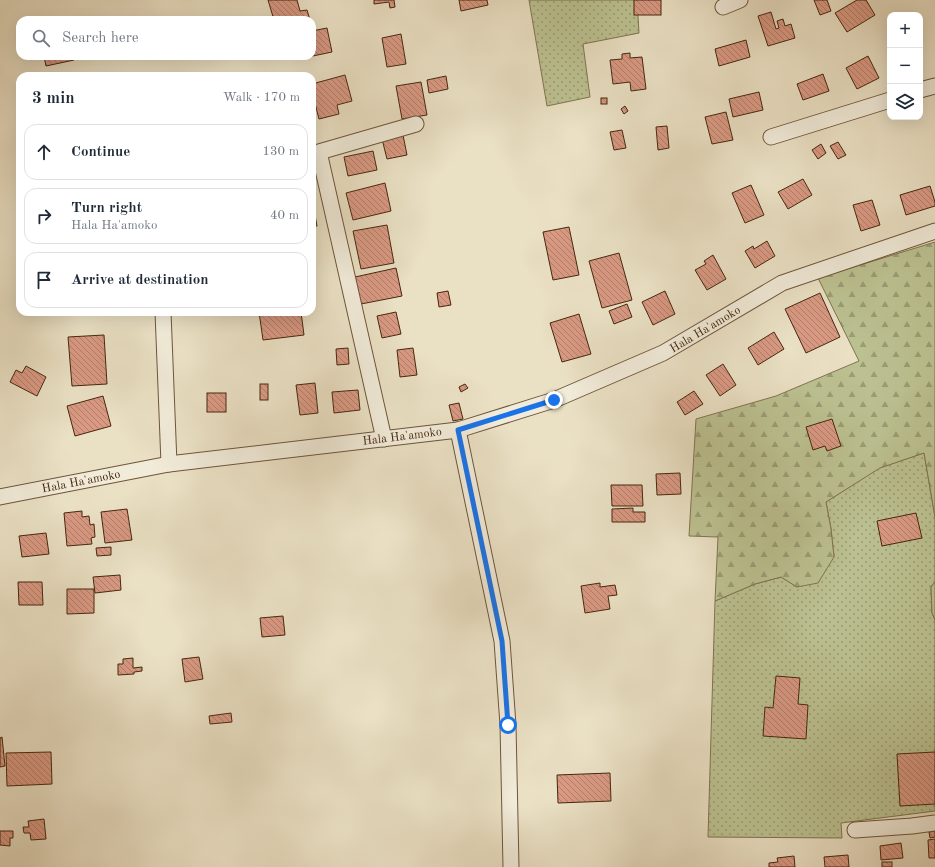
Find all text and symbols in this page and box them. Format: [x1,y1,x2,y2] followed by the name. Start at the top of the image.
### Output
[887,12,923,120] map controls
[887,12,923,48] button: +
[16,16,316,60] search box
[30,27,52,49] icon: search
[62,31,139,46] text: Search here
[887,48,923,84] button: −
[887,84,923,120] button: layers
[32,90,75,107] text: 3 min
[223,91,300,104] text: Walk · 170 m
[33,141,55,163] icon: ahead
[71,145,130,160] text: Continue
[262,145,299,158] text: 130 m
[71,201,142,216] text: Turn right
[33,205,55,227] icon: right
[270,209,299,222] text: 40 m
[71,219,157,232] text: Hala Ha'amoko
[33,269,55,291] icon: arrive
[71,273,209,288] text: Arrive at destination
[668,304,743,356] street label: Hala Ha'amoko
[545,391,563,409] route end
[362,426,442,448] street label: Hala Ha'amoko
[41,468,122,495] street label: Hala Ha'amoko
[499,716,517,734] route start

